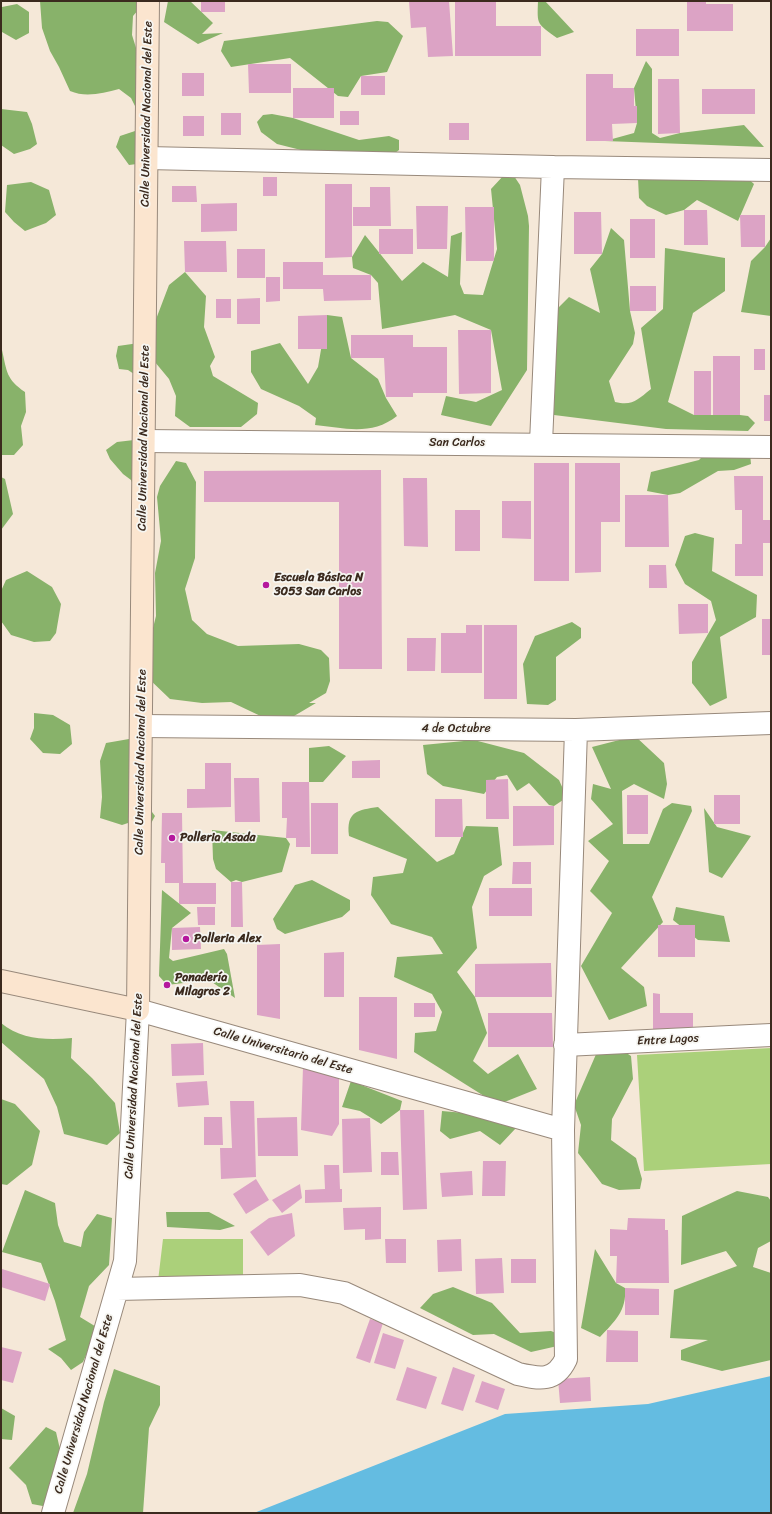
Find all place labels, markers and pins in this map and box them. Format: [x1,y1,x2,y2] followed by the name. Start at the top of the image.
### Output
[274,571,363,599] place label: Escuela Básica N 3053 San Carlos
[261,580,271,590] marker: Escuela Básica N 3053 San Carlos
[180,831,256,845] place label: Polleria Asada
[167,833,177,843] marker: Polleria Asada
[194,932,261,946] place label: Polleria Alex
[181,934,191,944] marker: Polleria Alex
[175,971,230,999] place label: Panadería Milagros 2
[162,980,172,990] marker: Panadería Milagros 2

